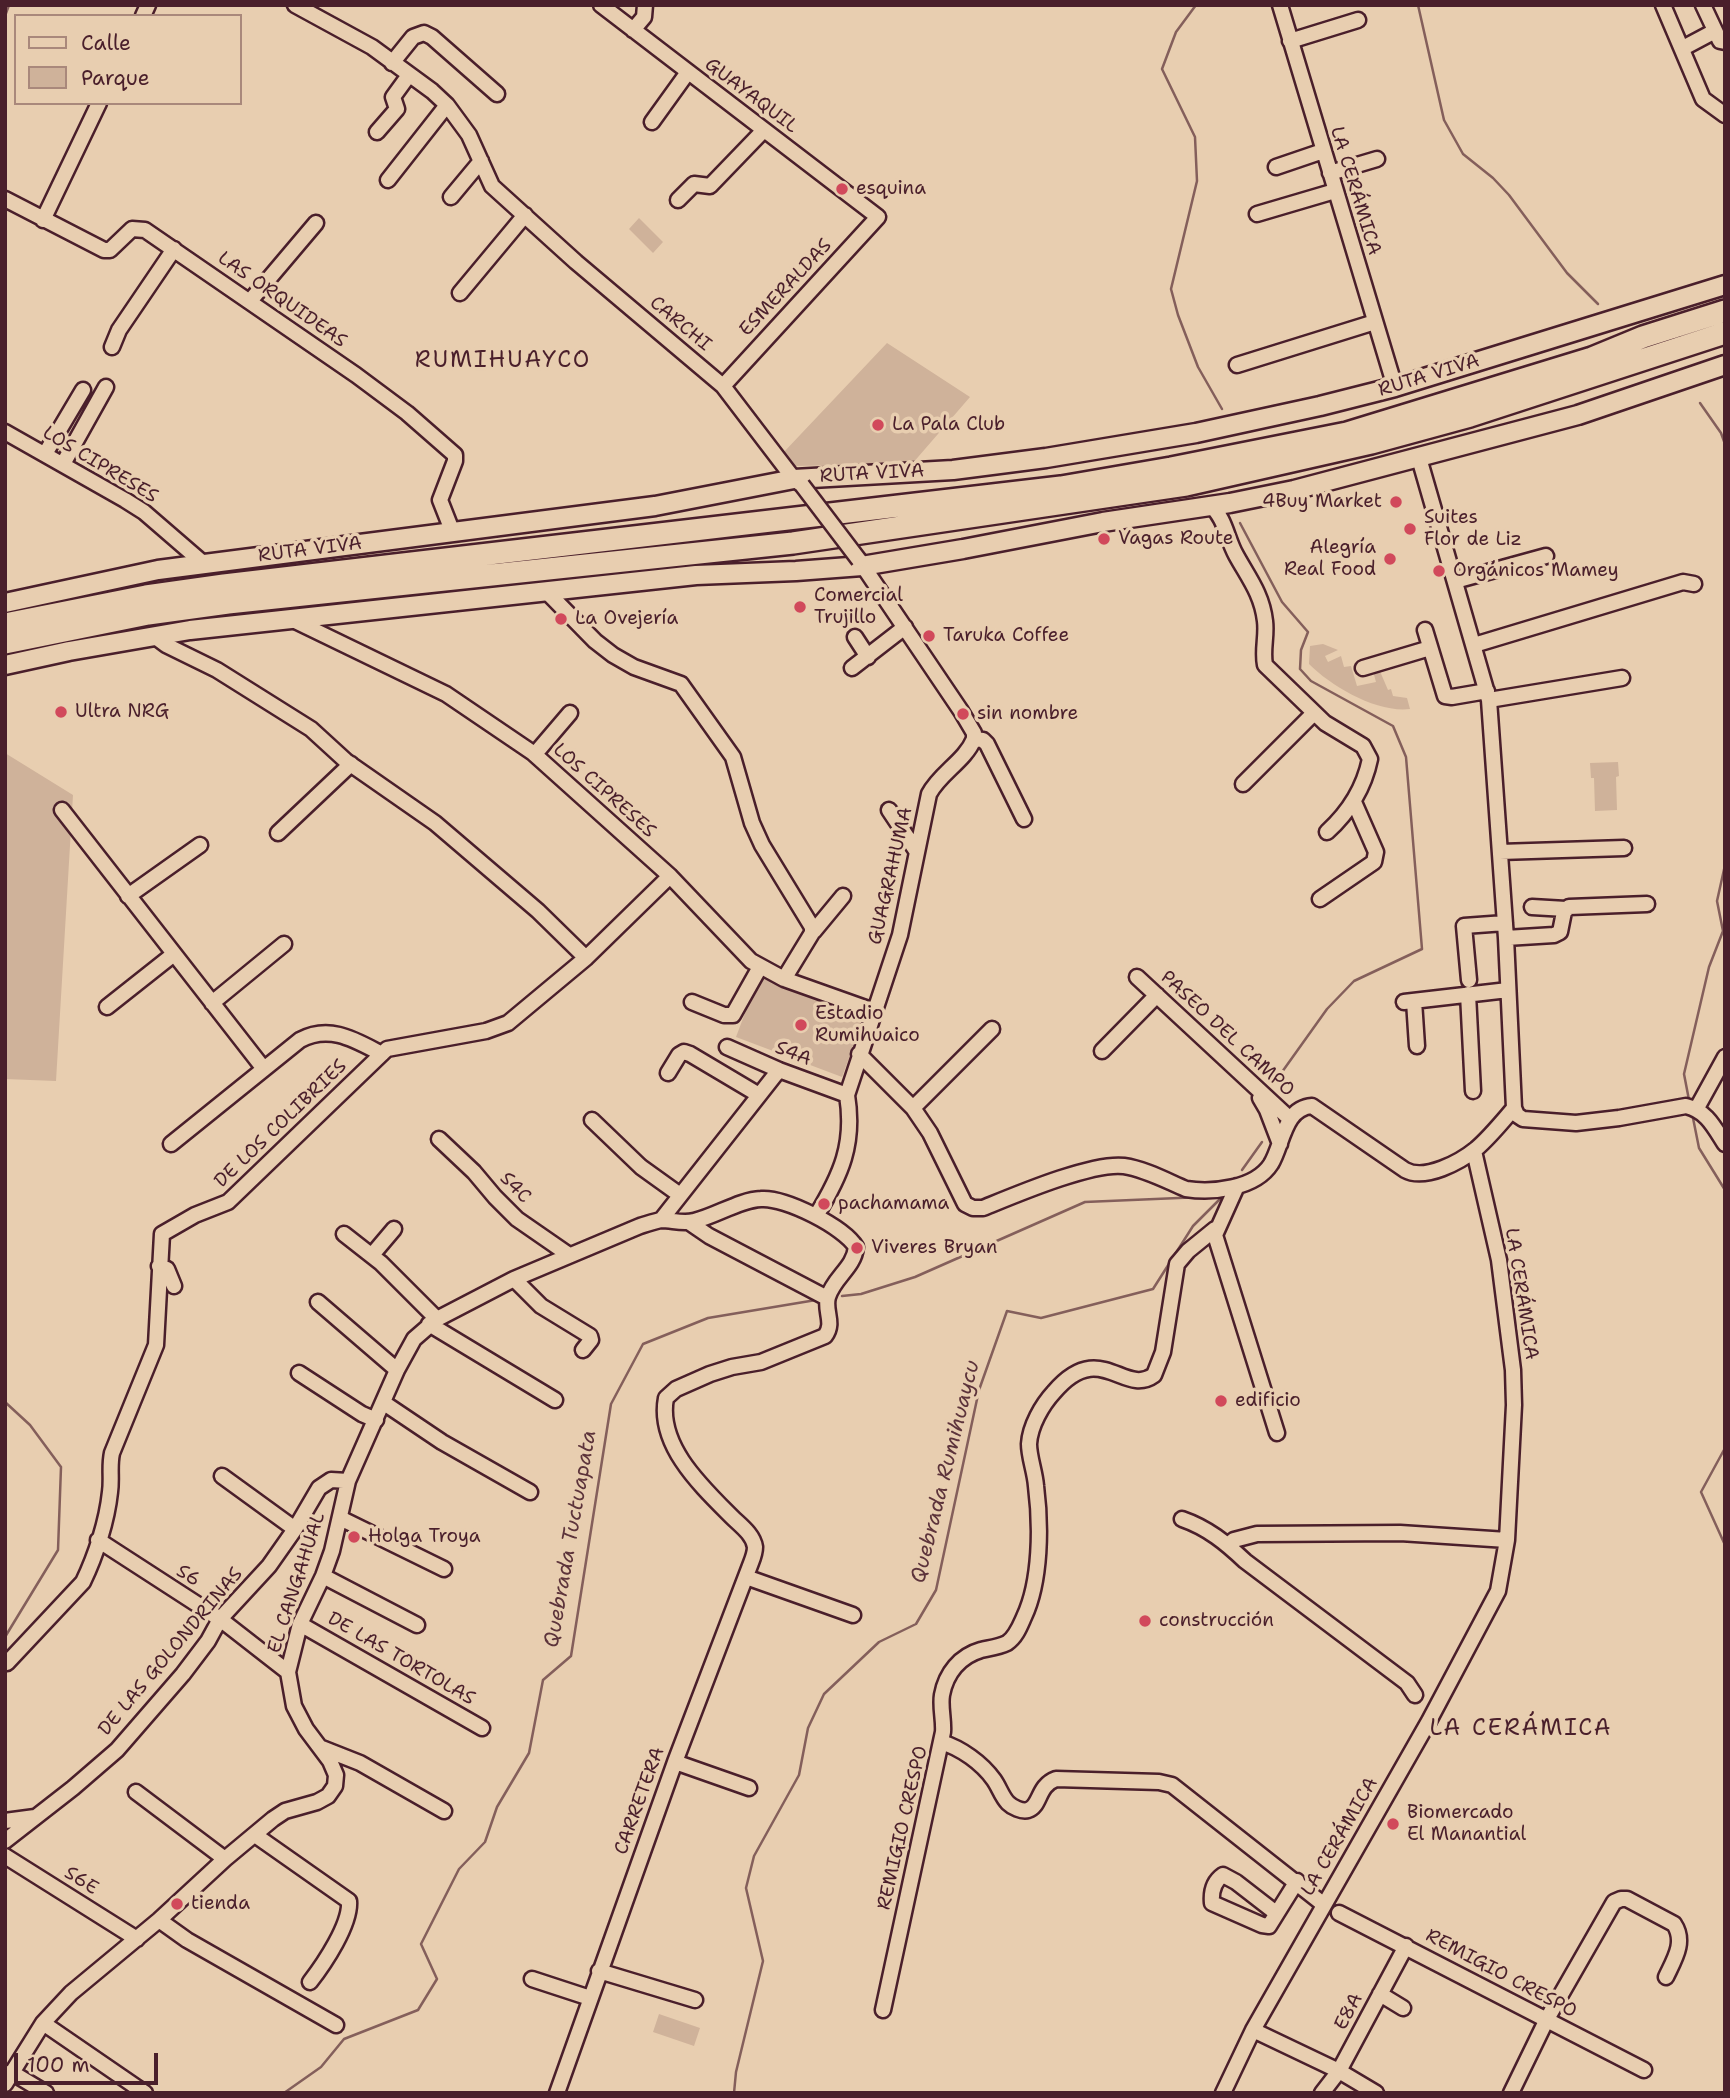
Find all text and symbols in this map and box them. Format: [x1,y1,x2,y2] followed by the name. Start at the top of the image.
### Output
[14,14,242,105] legend
[81,29,131,57] text: Calle
[700,53,802,139] street label: GUAYAQUIL
[81,64,150,92] text: Parque
[1325,124,1385,258] street label: LA CERÁMICA
[856,178,926,200] place label: esquina
[834,181,850,197] marker: esquina
[735,235,837,341] street label: ESMERALDAS
[213,247,351,353] street label: LAS ORQUIDEAS
[645,292,715,356] street label: CARCHI
[416,347,590,375] district label: RUMIHUAYCO
[1376,350,1482,402] street label: RUTA VIVA
[892,414,1005,436] place label: La Pala Club
[870,417,886,433] marker: La Pala Club
[38,422,162,508] street label: LOS CIPRESES
[819,460,925,488] street label: RUTA VIVA
[1262,491,1382,513] place label: 4Buy Market
[1388,494,1404,510] marker: 4Buy Market
[1424,507,1522,551] place label: Suites Flor de Liz
[1402,521,1418,537] marker: Suites Flor de Liz
[1118,528,1234,550] place label: Vagas Route
[1096,531,1112,547] marker: Vagas Route
[257,532,363,568] street label: RUTA VIVA
[1284,537,1376,581] place label: Alegría Real Food
[1382,551,1398,567] marker: Alegría Real Food
[1453,560,1619,582] place label: Orgánicos Mamey
[1431,563,1447,579] marker: Orgánicos Mamey
[814,585,903,629] place label: Comercial Trujillo
[792,599,808,615] marker: Comercial Trujillo
[575,608,678,630] place label: La Ovejería
[553,611,569,627] marker: La Ovejería
[943,625,1069,647] place label: Taruka Coffee
[921,628,937,644] marker: Taruka Coffee
[75,701,169,723] place label: Ultra NRG
[977,703,1078,725] place label: sin nombre
[53,704,69,720] marker: Ultra NRG
[955,706,971,722] marker: sin nombre
[548,739,660,843] street label: LOS CIPRESES
[864,805,918,947] street label: GUAGRAHUMA
[1155,966,1299,1102] street label: PASEO DEL CAMPO
[815,1003,920,1047] place label: Estadio Rumihuaico
[793,1017,809,1033] marker: Estadio Rumihuaico
[772,1037,814,1071] street label: S4A
[210,1055,352,1193] street label: DE LOS COLIBRIES
[495,1168,535,1208] street label: S4C
[838,1193,949,1215] place label: pachamama
[816,1196,832,1212] marker: pachamama
[1499,1227,1543,1361] street label: LA CERÁMICA
[871,1237,997,1259] place label: Viveres Bryan
[849,1240,865,1256] marker: Viveres Bryan
[906,1358,986,1586] water label: Quebrada Rumihuaycu
[1235,1390,1301,1412] place label: edificio
[1213,1393,1229,1409] marker: edificio
[539,1428,603,1650] water label: Quebrada Tuctuapata
[263,1510,331,1656] street label: EL CANGAHUAL
[368,1526,480,1548] place label: Holga Troya
[346,1529,362,1545] marker: Holga Troya
[172,1560,204,1592] street label: S6
[94,1563,248,1741] street label: DE LAS GOLONDRINAS
[323,1607,479,1711] street label: DE LAS TORTOLAS
[1159,1610,1274,1632] place label: construcción
[1137,1613,1153,1629] marker: construcción
[1431,1715,1611,1743] district label: LA CERÁMICA
[610,1744,670,1858] street label: CARRETERA
[873,1744,933,1912] street label: REMIGIO CRESPO
[1297,1774,1383,1900] street label: LA CERÁMICA
[1407,1802,1526,1846] place label: Biomercado El Manantial
[1385,1816,1401,1832] marker: Biomercado El Manantial
[60,1862,102,1900] street label: S6E
[191,1893,250,1915] place label: tienda
[169,1896,185,1912] marker: tienda
[1422,1925,1580,2023] street label: REMIGIO CRESPO
[1330,1990,1368,2034] street label: E8A
[18,2038,161,2082] scale bar
[27,2051,90,2079] text: 100 m

